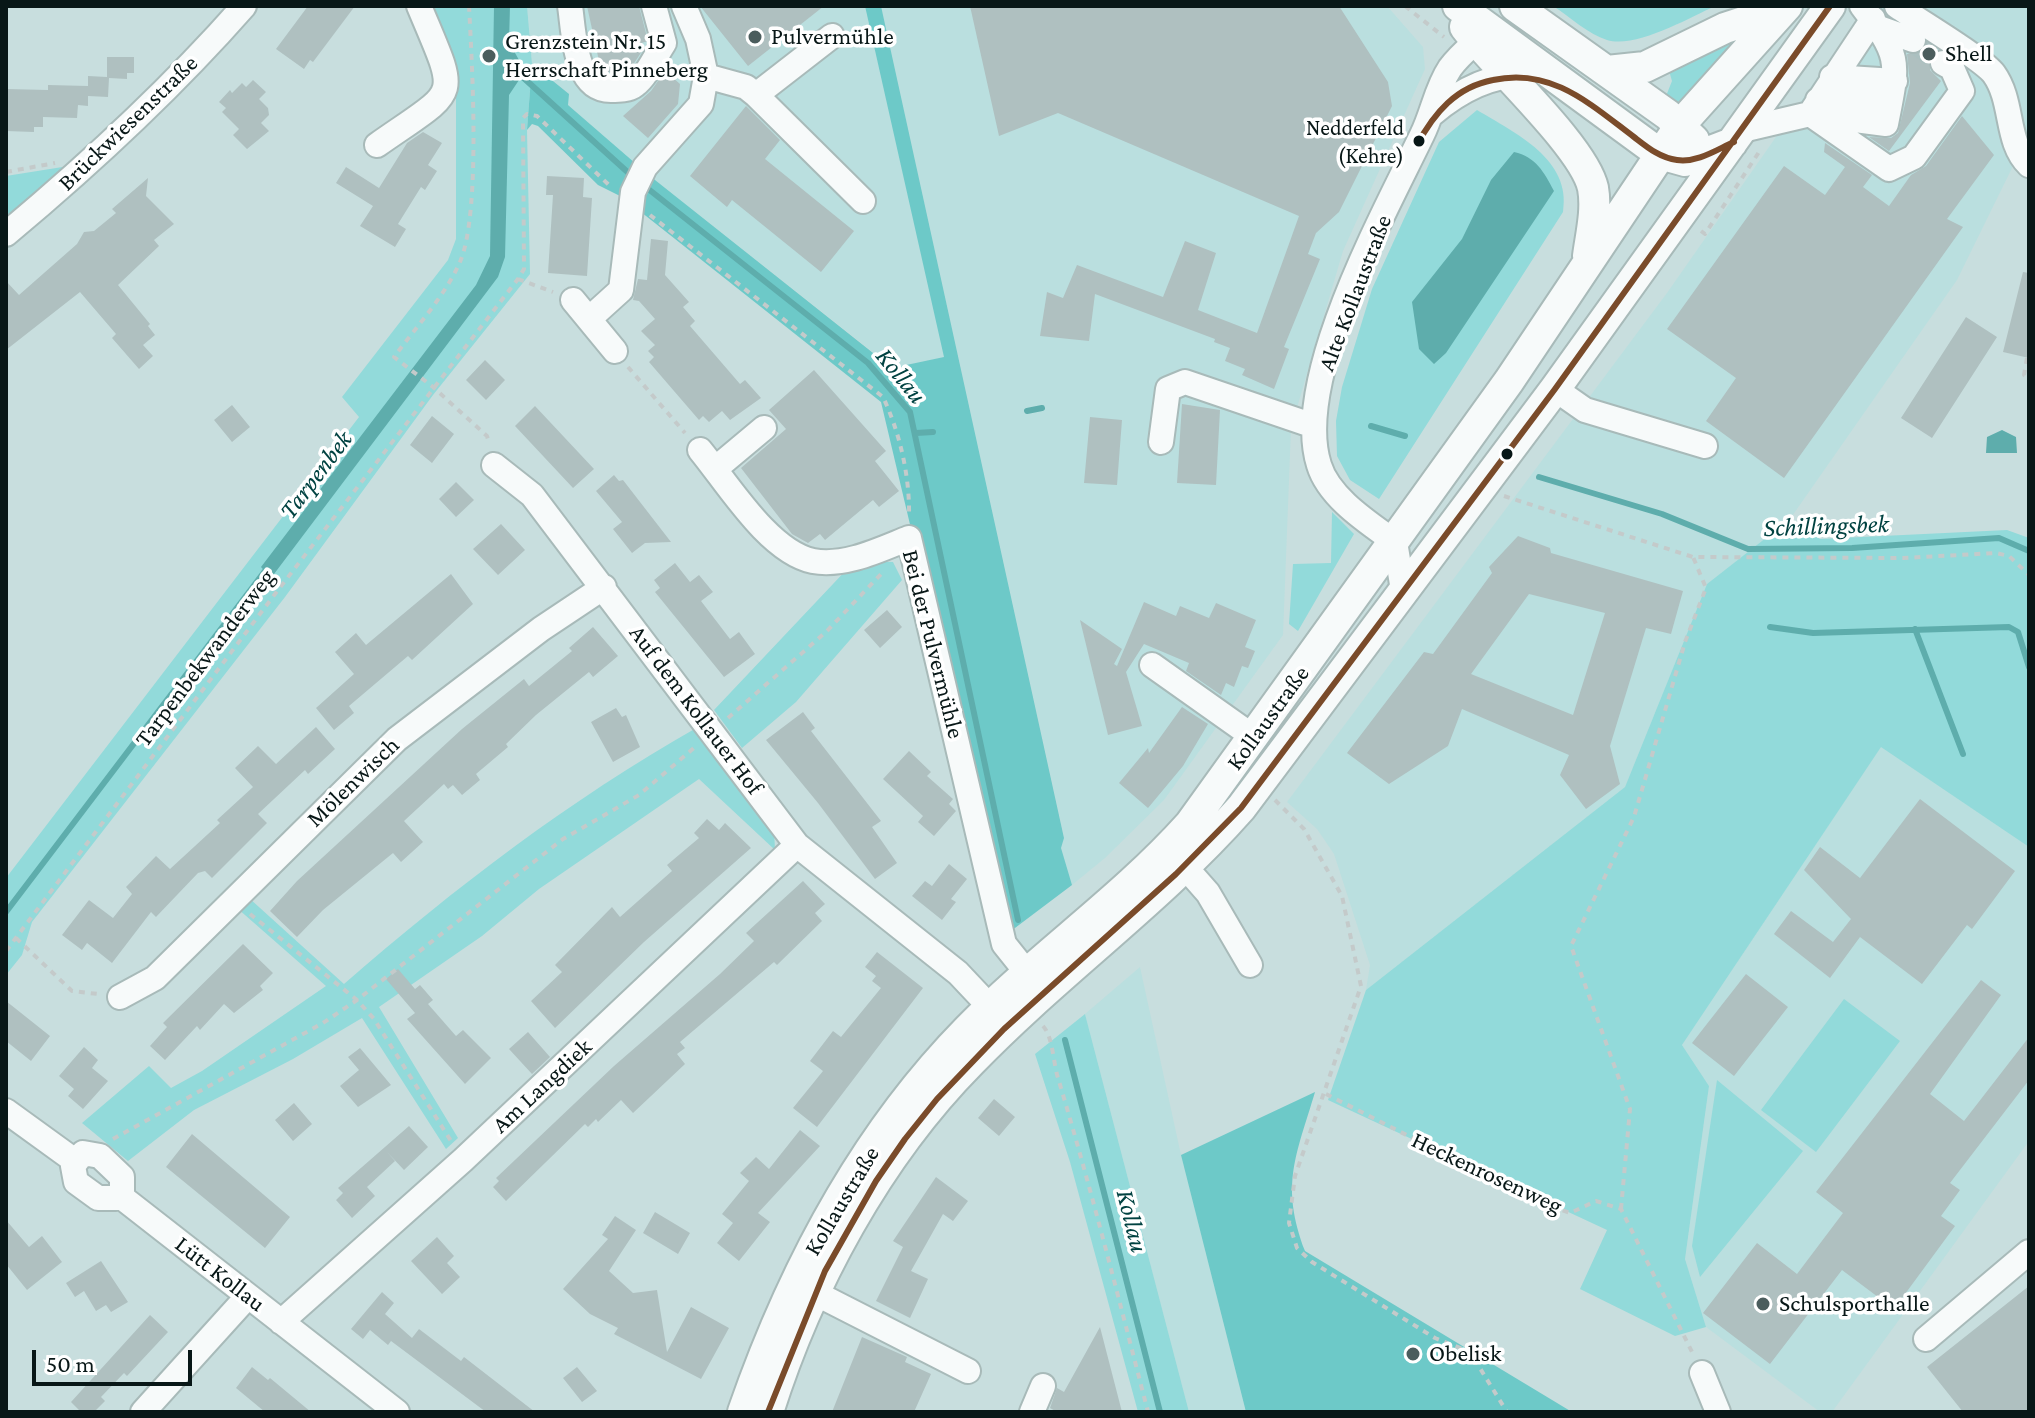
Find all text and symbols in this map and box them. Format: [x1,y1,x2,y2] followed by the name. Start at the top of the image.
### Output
[771,23,894,51] place label: Pulvermühle
[505,28,708,84] place label: Grenzstein Nr. 15 Herrschaft Pinneberg
[746,28,764,46] marker: Pulvermühle
[1945,40,1992,68] place label: Shell
[1920,45,1938,63] marker: Shell
[480,47,498,65] marker: Grenzstein Nr. 15 Herrschaft Pinneberg
[52,49,204,197] street label: Brückwiesenstraße
[1306,115,1404,166] place label: Nedderfeld (Kehre)
[1411,133,1427,149] marker: Nedderfeld (Kehre)
[1312,211,1398,375] street label: Alte Kollaustraße
[869,341,933,411] water label: Kollau
[273,425,359,525] water label: Tarpenbek
[1499,446,1515,462] unlabelled marker
[1763,508,1889,544] water label: Schillingsbek
[896,547,970,741] street label: Bei der Pulvermühle
[129,564,281,752] street label: Tarpenbekwanderweg
[623,620,769,800] street label: Auf dem Kollauer Hof
[1220,660,1316,776] street label: Kollaustraße
[301,731,405,833] street label: Mölenwisch
[486,1033,598,1139] street label: Am Langdiek
[1407,1125,1567,1221] street label: Heckenrosenweg
[798,1141,886,1261] street label: Kollaustraße
[1109,1186,1155,1256] water label: Kollau
[169,1230,271,1318] street label: Lütt Kollau
[1779,1290,1930,1318] place label: Schulsporthalle
[1754,1295,1772,1313] marker: Schulsporthalle
[36,1334,196,1384] scale bar
[1429,1340,1501,1368] place label: Obelisk
[1404,1345,1422,1363] marker: Obelisk
[46,1350,95,1377] text: 50 m

